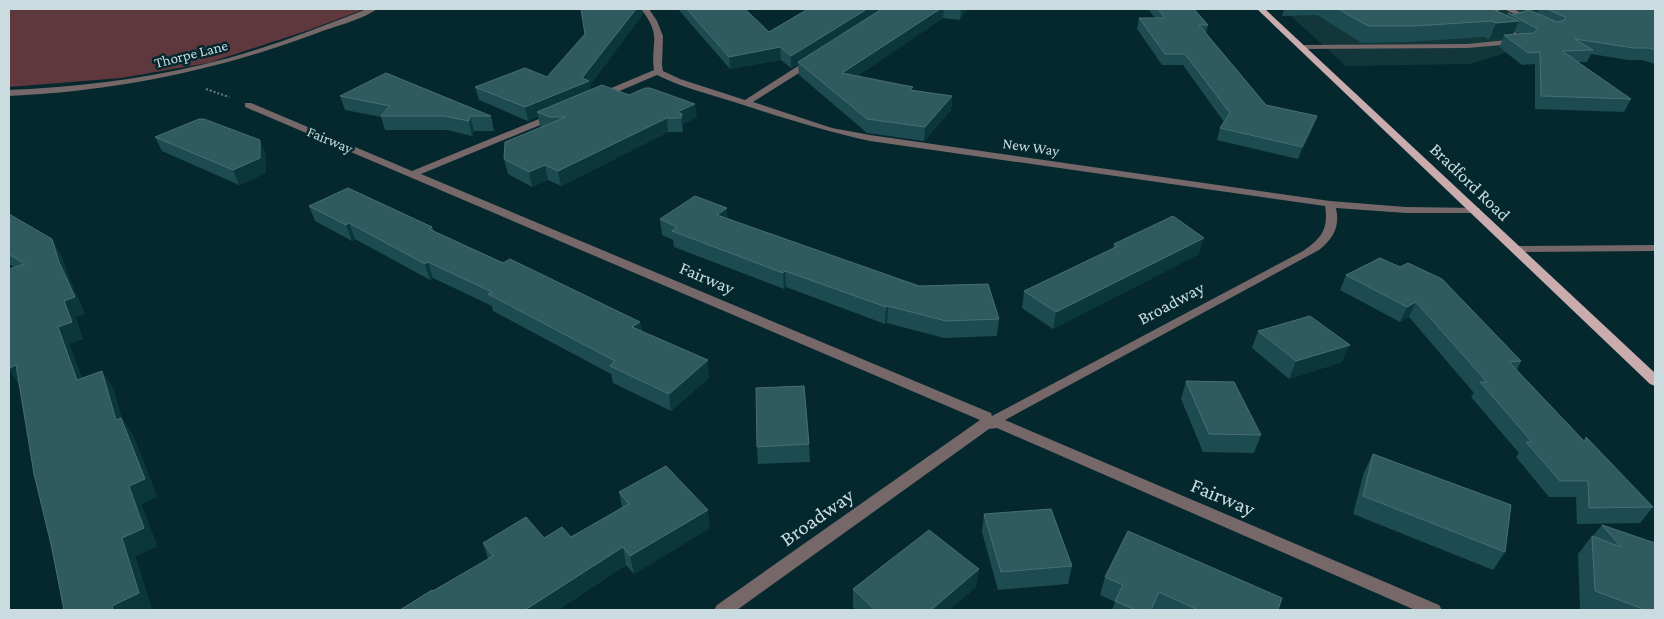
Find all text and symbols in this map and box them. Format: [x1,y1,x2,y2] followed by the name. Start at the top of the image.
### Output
[153,37,230,72] street label: Thorpe Lane
[304,123,355,158] street label: Fairway
[1001,135,1060,160] street label: New Way
[1426,139,1514,225] street label: Bradford Road
[677,258,738,299] street label: Fairway
[1134,277,1208,329] street label: Broadway
[1187,473,1259,521] street label: Fairway
[776,483,859,551] street label: Broadway

